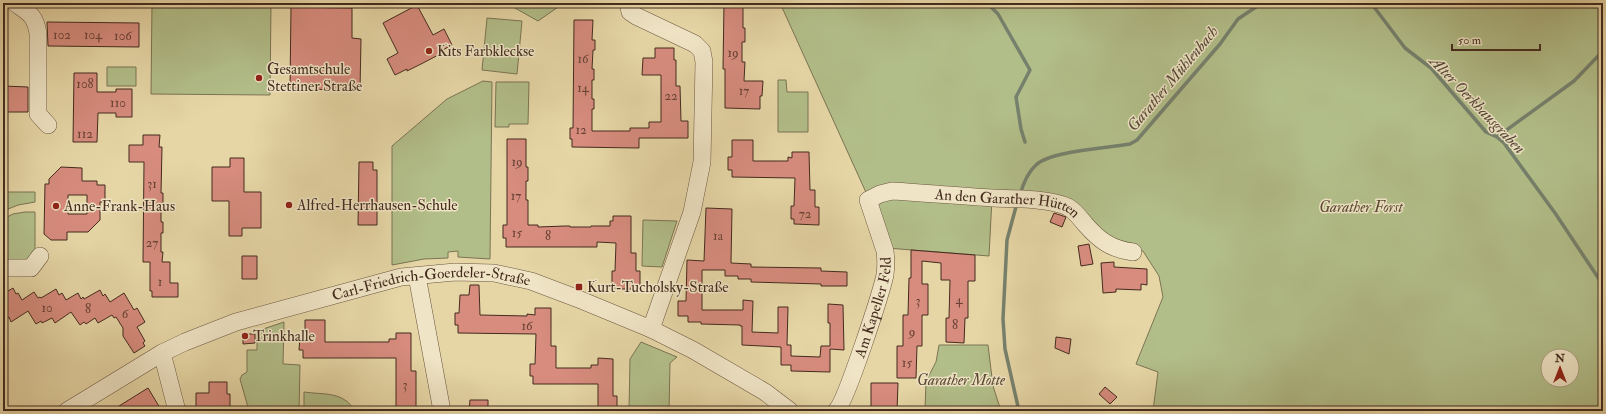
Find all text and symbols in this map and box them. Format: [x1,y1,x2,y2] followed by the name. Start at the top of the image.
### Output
[1123,22,1223,135] water label: Garather Mühlenbach
[1452,26,1540,52] scale bar
[53,27,71,43] house number: 102
[84,27,103,43] house number: 104
[114,28,133,44] house number: 106
[1458,33,1482,48] text: 50 m
[437,42,534,61] place label: Kits Farbkleckse
[727,45,739,61] house number: 19
[424,46,434,56] marker: Kits Farbkleckse
[1424,50,1529,158] water label: Alter Oerkhausgraben
[577,51,590,67] house number: 16
[267,60,362,96] place label: Gesamtschule Stettiner Straße
[254,73,264,83] marker: Gesamtschule Stettiner Straße
[76,76,94,92] house number: 108
[577,80,590,96] house number: 14
[739,83,749,99] house number: 17
[664,88,678,104] house number: 22
[110,95,126,111] house number: 110
[575,122,587,138] house number: 12
[77,126,93,142] house number: 112
[511,154,523,170] house number: 19
[147,176,157,192] house number: 31
[933,185,1084,222] street label: An den Garather Hütten
[511,188,521,204] house number: 17
[296,196,458,215] place label: Alfred-Herrhausen-Schule
[63,197,175,216] place label: Anne-Frank-Haus
[1319,198,1403,217] park label: Garather Forst
[284,200,294,210] marker: Alfred-Herrhausen-Schule
[51,201,61,211] marker: Anne-Frank-Haus
[799,206,812,222] house number: 72
[512,225,522,241] house number: 15
[545,228,551,244] house number: 8
[713,228,724,244] house number: 1a
[146,235,158,251] house number: 27
[850,256,896,361] street label: Am Kapeller Feld
[330,263,532,305] street label: Carl-Friedrich-Goerdeler-Straße
[158,274,163,290] house number: 1
[587,278,729,297] place label: Kurt-Tucholsky-Straße
[574,282,584,292] marker: Kurt-Tucholsky-Straße
[955,292,963,308] house number: 4
[916,293,921,309] house number: 3
[41,300,53,316] house number: 10
[85,301,91,317] house number: 8
[122,306,130,322] house number: 6
[952,317,958,333] house number: 8
[521,318,534,334] house number: 16
[908,324,915,340] house number: 9
[253,327,315,346] place label: Trinkhalle
[240,331,250,341] marker: Trinkhalle
[1540,348,1580,388] north arrow
[1554,352,1566,365] text: N
[902,355,912,371] house number: 15
[917,371,1006,390] park label: Garather Motte
[403,377,408,393] house number: 3

